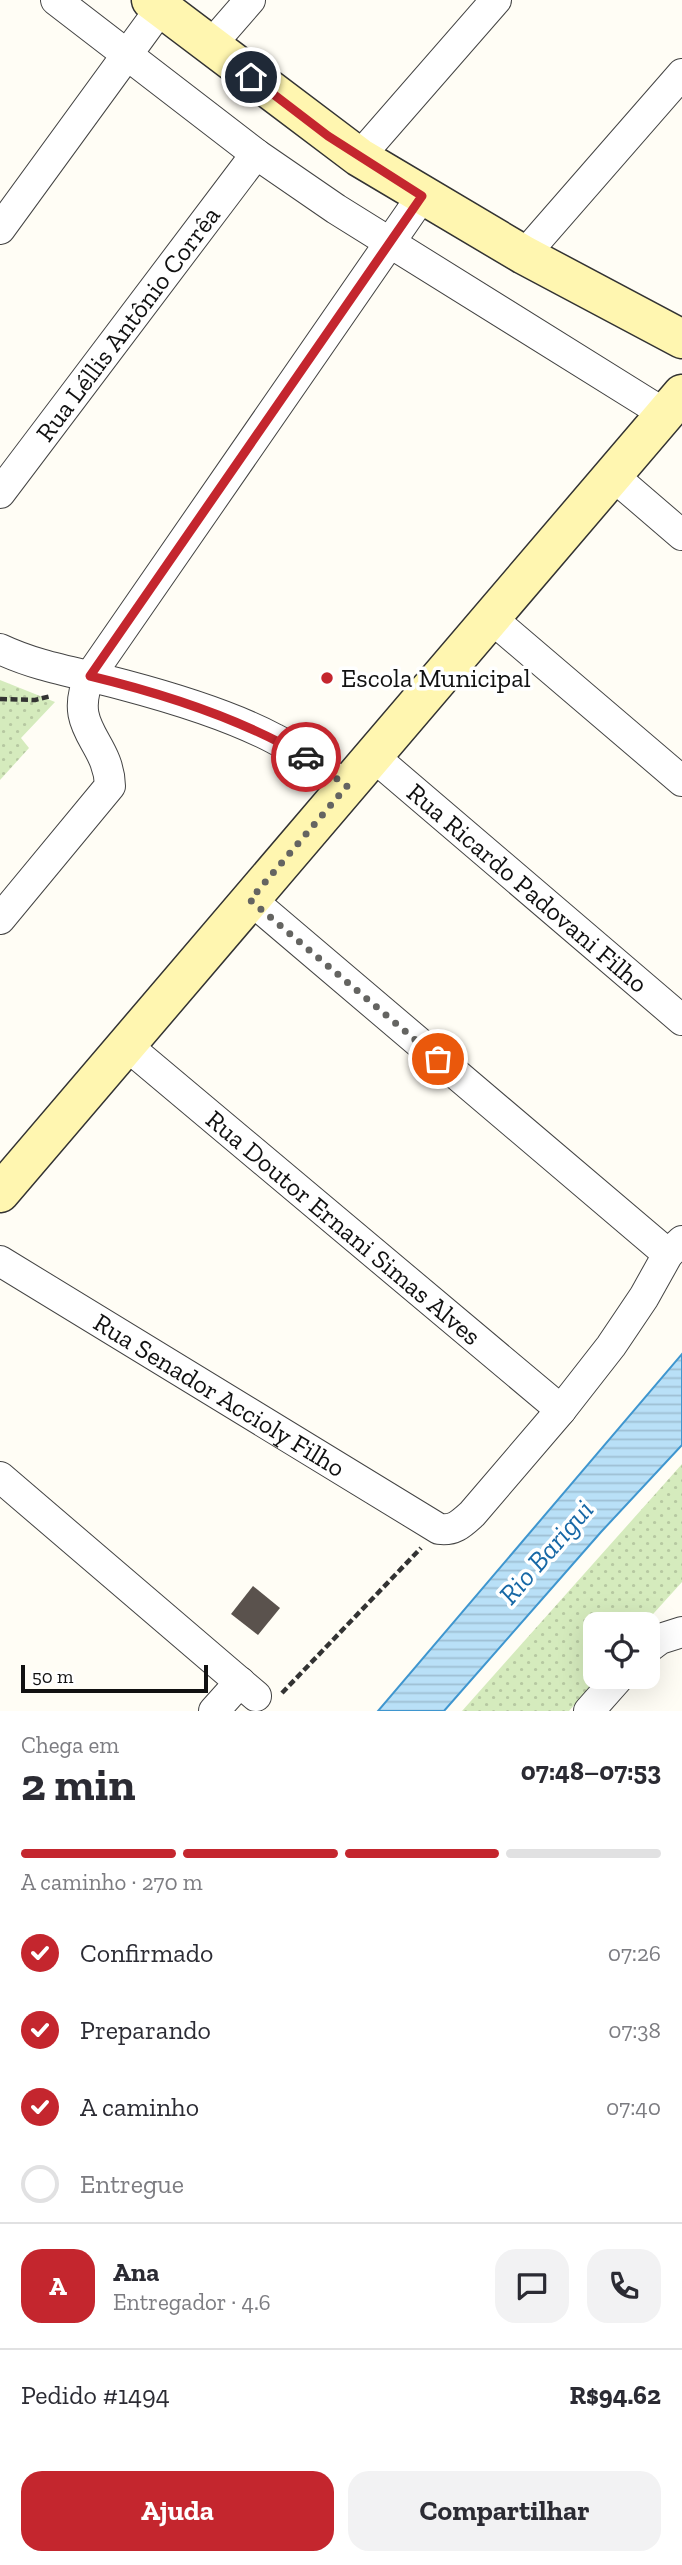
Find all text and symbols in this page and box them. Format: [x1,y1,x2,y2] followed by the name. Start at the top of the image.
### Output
[221,47,281,107] pin
[232,58,270,96] icon: home
[29,200,227,448] street label: Rua Léllis Antônio Corrêa
[341,662,531,694] place label: Escola Municipal
[319,670,335,686] marker: Escola Municipal
[271,722,341,792] courier
[287,738,325,776] icon: car
[400,776,654,1000] street label: Rua Ricardo Padovani Filho
[408,1029,468,1089] pin
[419,1040,457,1078] icon: bag
[200,1103,488,1352] street label: Rua Doutor Ernani Simas Alves
[88,1306,351,1484] street label: Rua Senador Accioly Filho
[492,1493,600,1611] water label: Rio Barigui
[583,1612,660,1689] map controls
[583,1612,660,1689] button: locate
[21,1662,208,1694] scale bar
[32,1665,73,1688] text: 50 m
[21,1731,119,1759] text: Chega em
[521,1755,661,1787] text: 07:48–07:53
[21,1757,136,1812] text: 2 min
[21,1868,203,1896] text: A caminho · 270 m
[21,1934,59,1972] icon: check
[80,1937,213,1969] text: Confirmado
[608,1939,661,1967] text: 07:26
[21,2011,59,2049] icon: check
[80,2014,211,2046] text: Preparando
[608,2016,661,2044] text: 07:38
[21,2088,59,2126] icon: check
[80,2091,199,2123] text: A caminho
[606,2093,661,2121] text: 07:40
[80,2168,184,2200] text: Entregue
[495,2249,569,2323] button: chat
[587,2249,661,2323] button: phone
[113,2256,159,2288] text: Ana
[49,2270,67,2302] text: A
[113,2288,271,2316] text: Entregador · 4.6
[21,2379,170,2411] text: Pedido #1494
[569,2379,661,2411] text: R$94.62
[21,2471,334,2551] button: Ajuda
[348,2471,661,2551] button: Compartilhar

